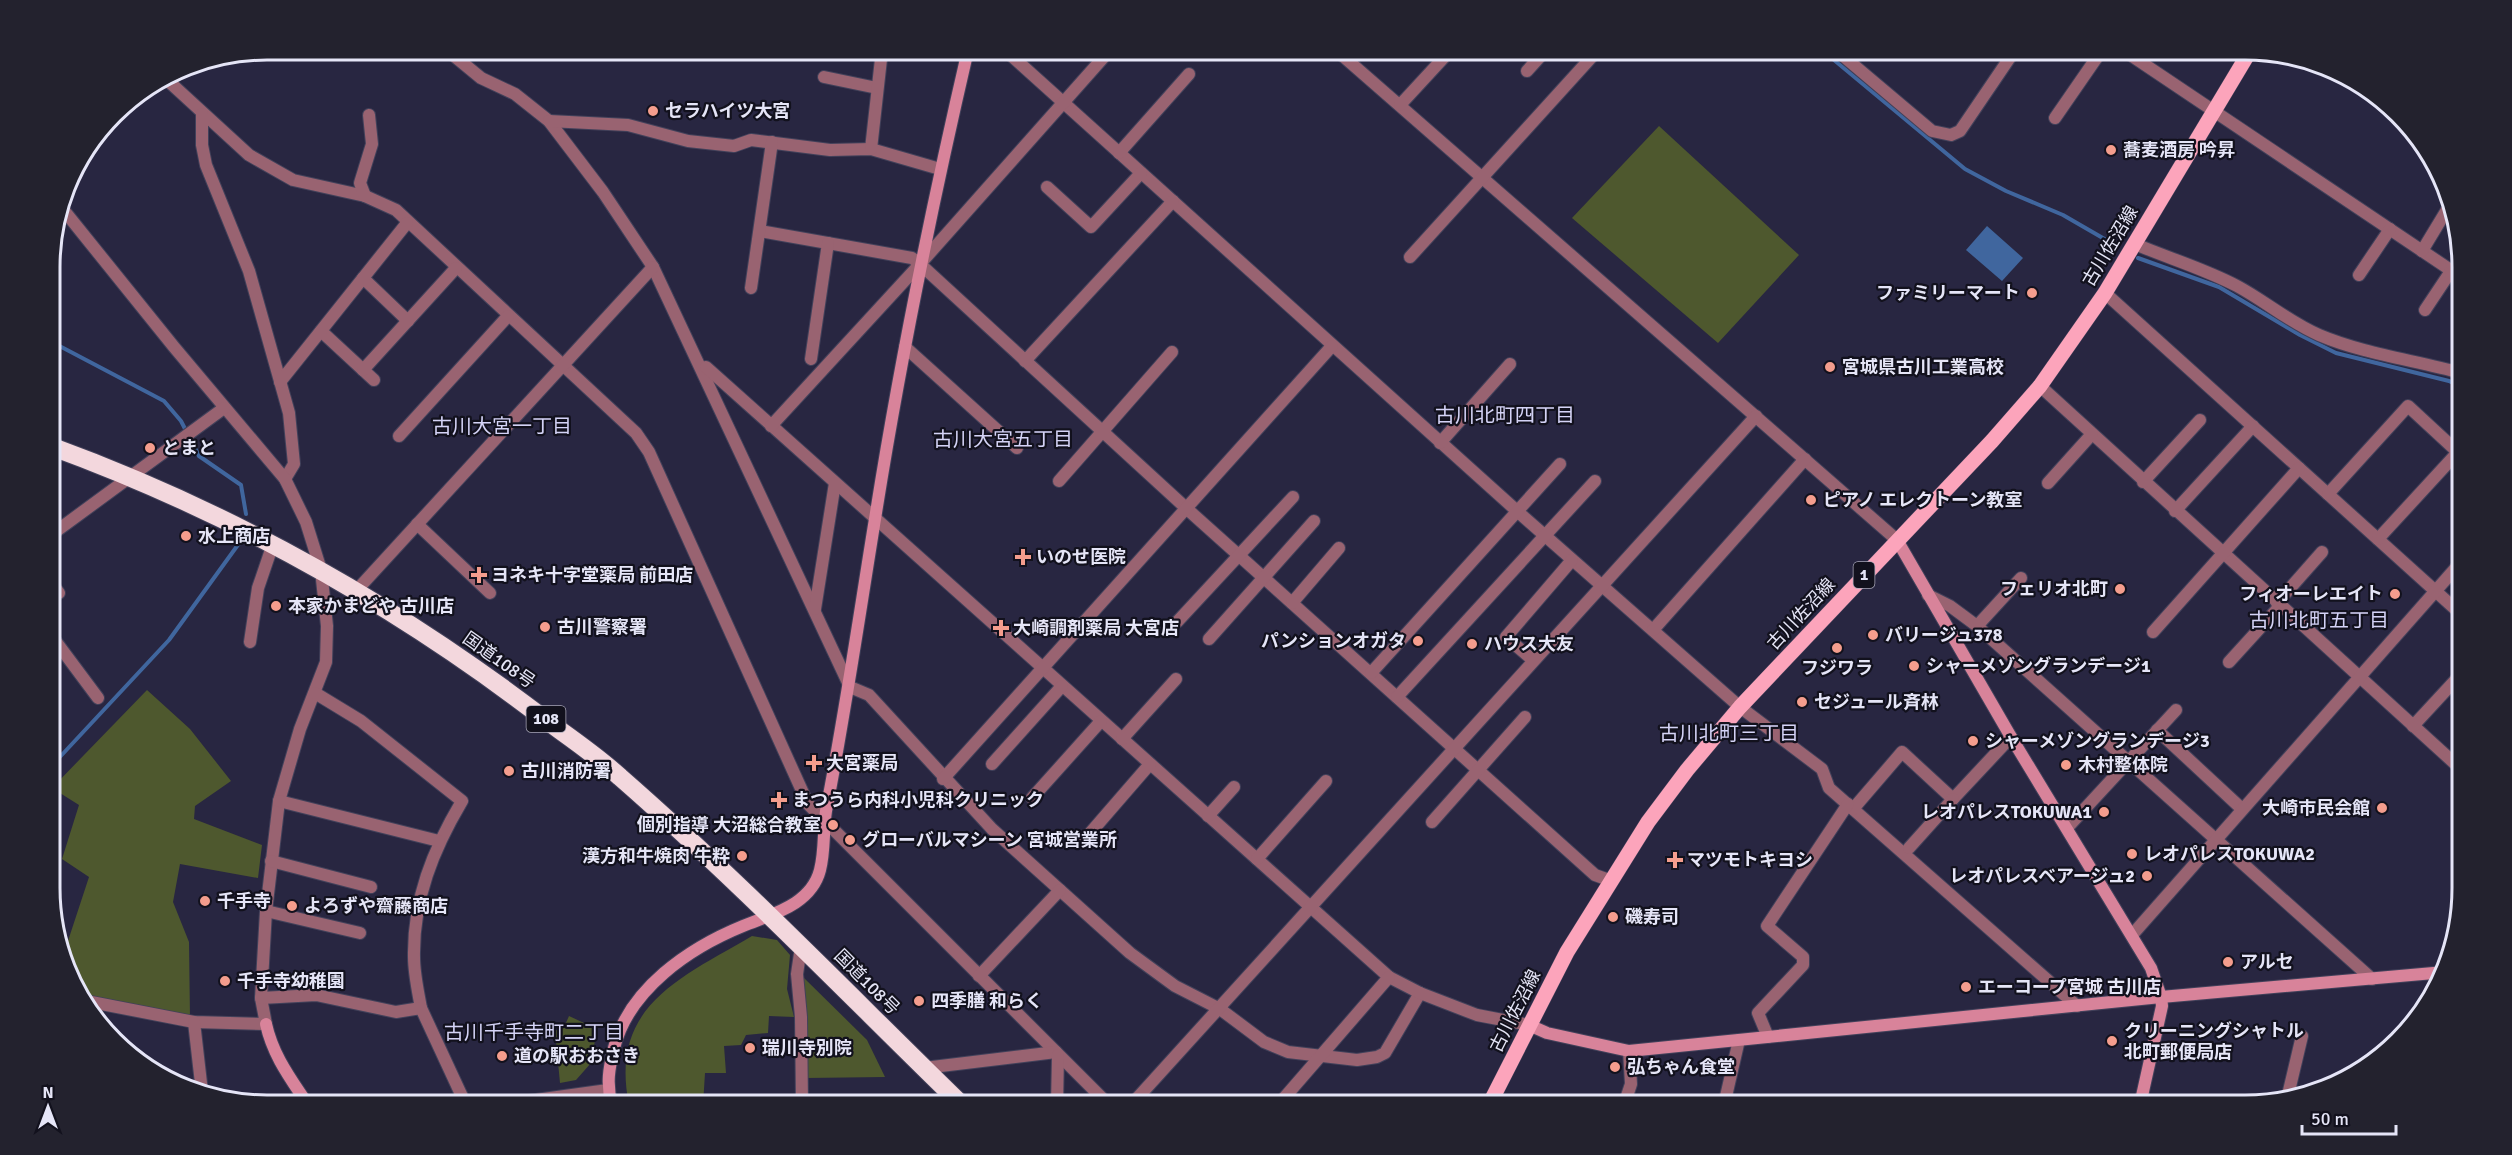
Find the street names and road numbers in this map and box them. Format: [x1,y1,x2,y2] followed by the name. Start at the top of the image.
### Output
[2077,202,2143,290] street label: 古川佐沼線
[1854,562,1874,588] road number: 1
[1762,574,1840,654] street label: 古川佐沼線
[459,627,539,693] street label: 国道108号
[526,706,566,732] road number: 108
[830,945,904,1019] street label: 国道108号
[1485,966,1545,1056] street label: 古川佐沼線

